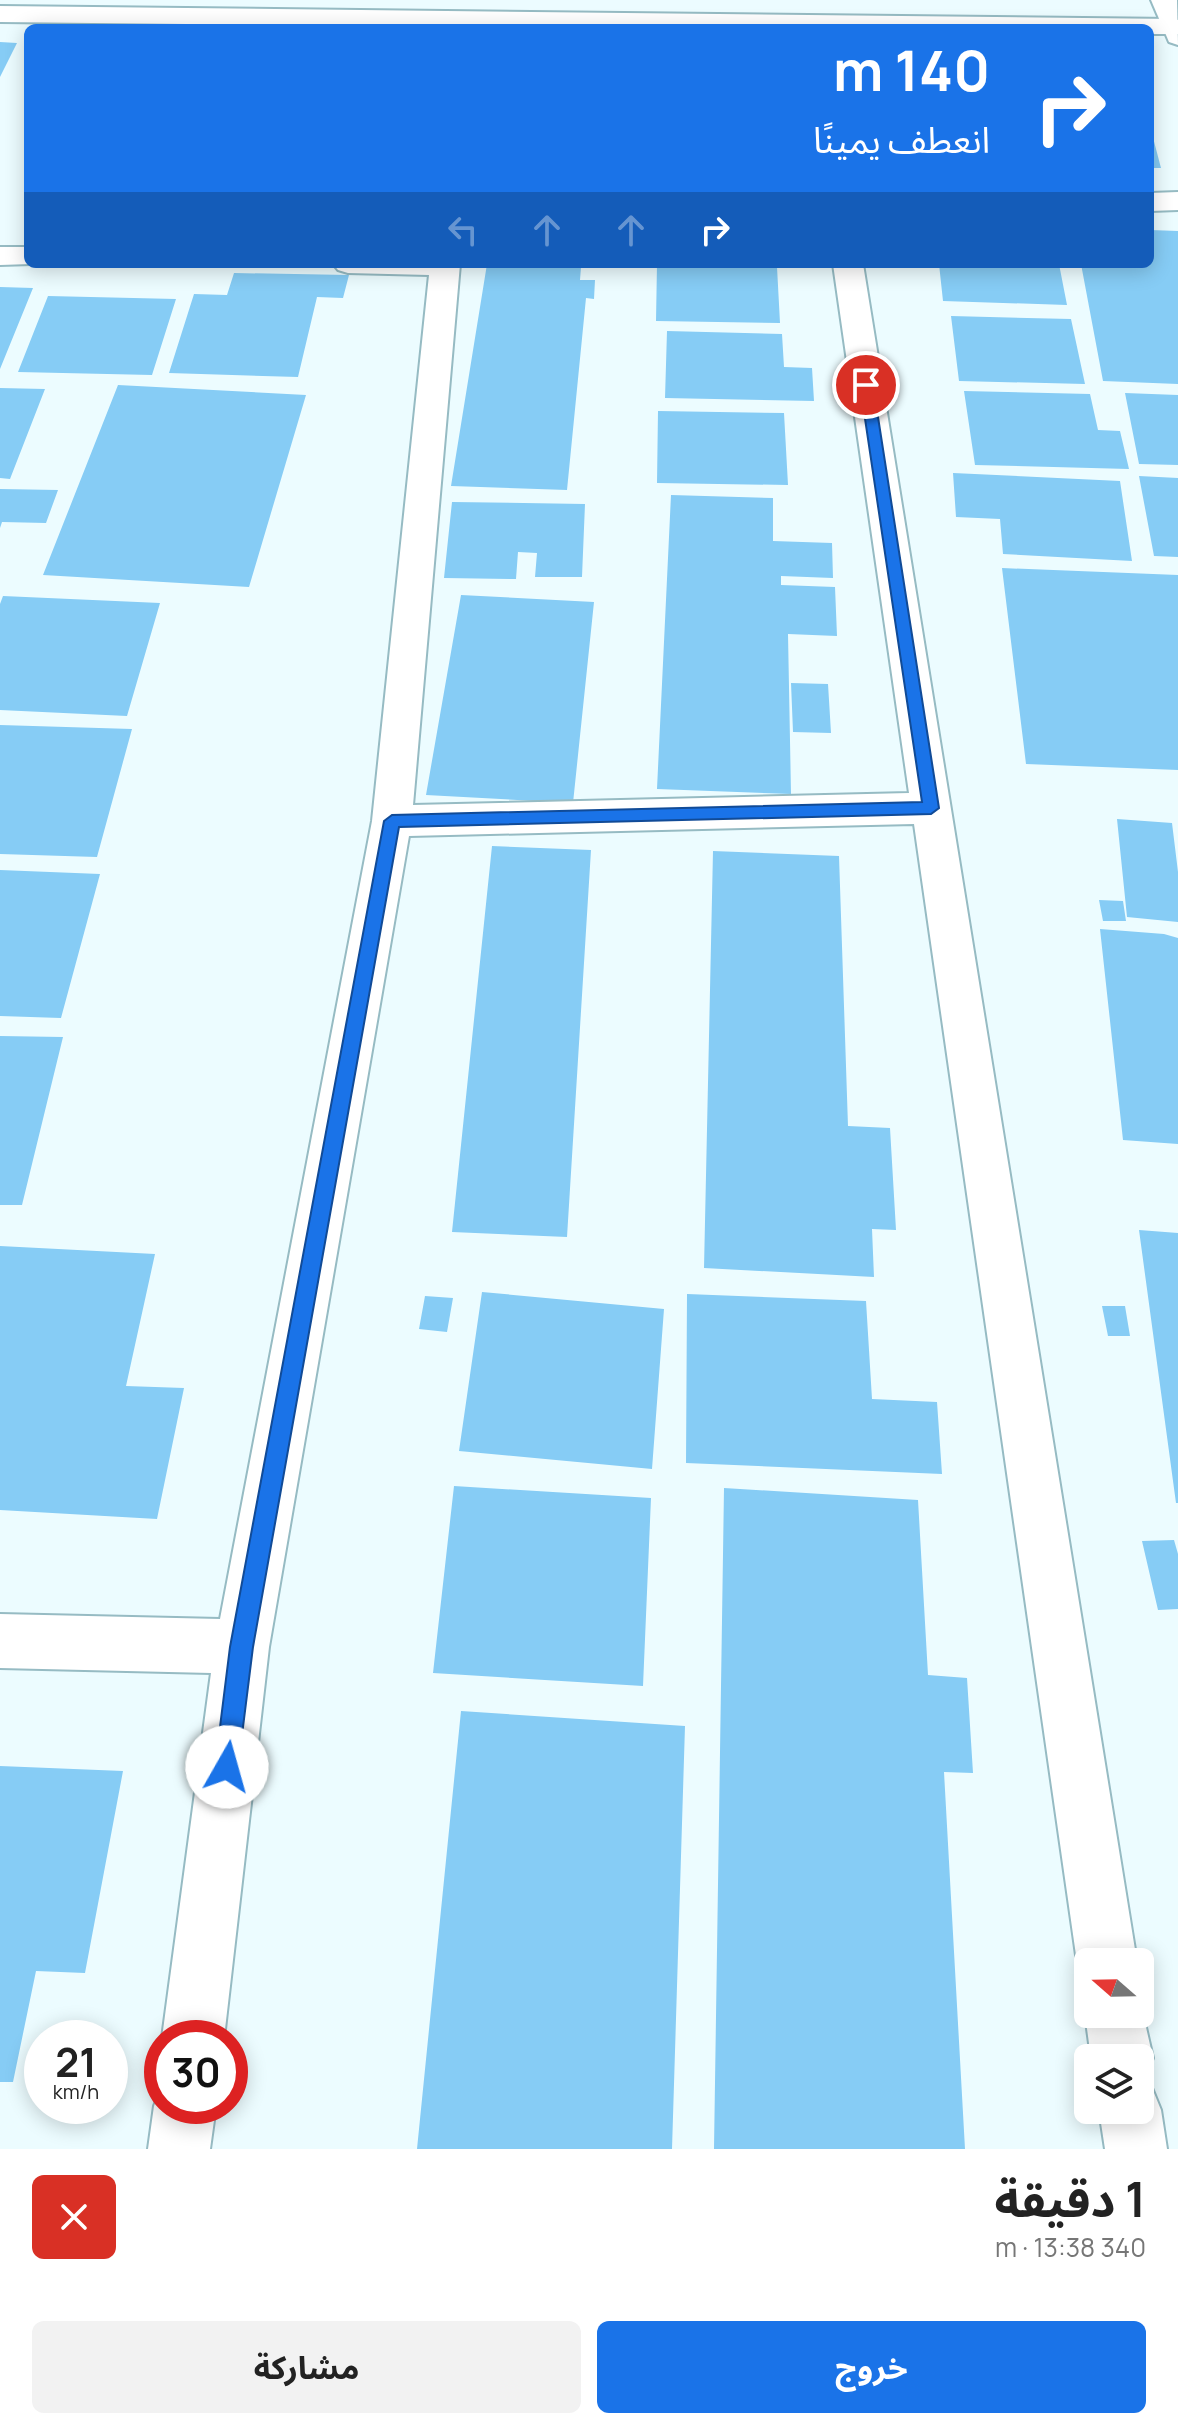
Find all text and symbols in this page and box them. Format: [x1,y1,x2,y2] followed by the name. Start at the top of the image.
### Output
[833,31,990,108] text: 140 m
[1018,56,1122,160] icon: right
[813,115,990,164] text: انعطف يمينًا
[441,208,485,252] icon: left
[525,208,569,252] icon: ahead
[609,208,653,252] icon: ahead
[693,208,737,252] icon: right
[832,351,900,419] pin
[844,363,888,407] icon: arrive
[185,1725,269,1809] position arrow
[1074,1948,1154,2028] north arrow
[1074,1948,1154,2124] map controls
[144,2020,248,2124] speed limit sign: 30
[55,2034,97,2089] text: 21
[1074,2044,1154,2124] button: layers
[53,2078,99,2105] text: km/h
[995,2166,1146,2231] text: 1 دقيقة
[32,2175,116,2259] button: close
[995,2229,1146,2265] text: 340 m · 13:38
[32,2321,581,2413] button: مشاركة
[597,2321,1146,2413] button: خروج

